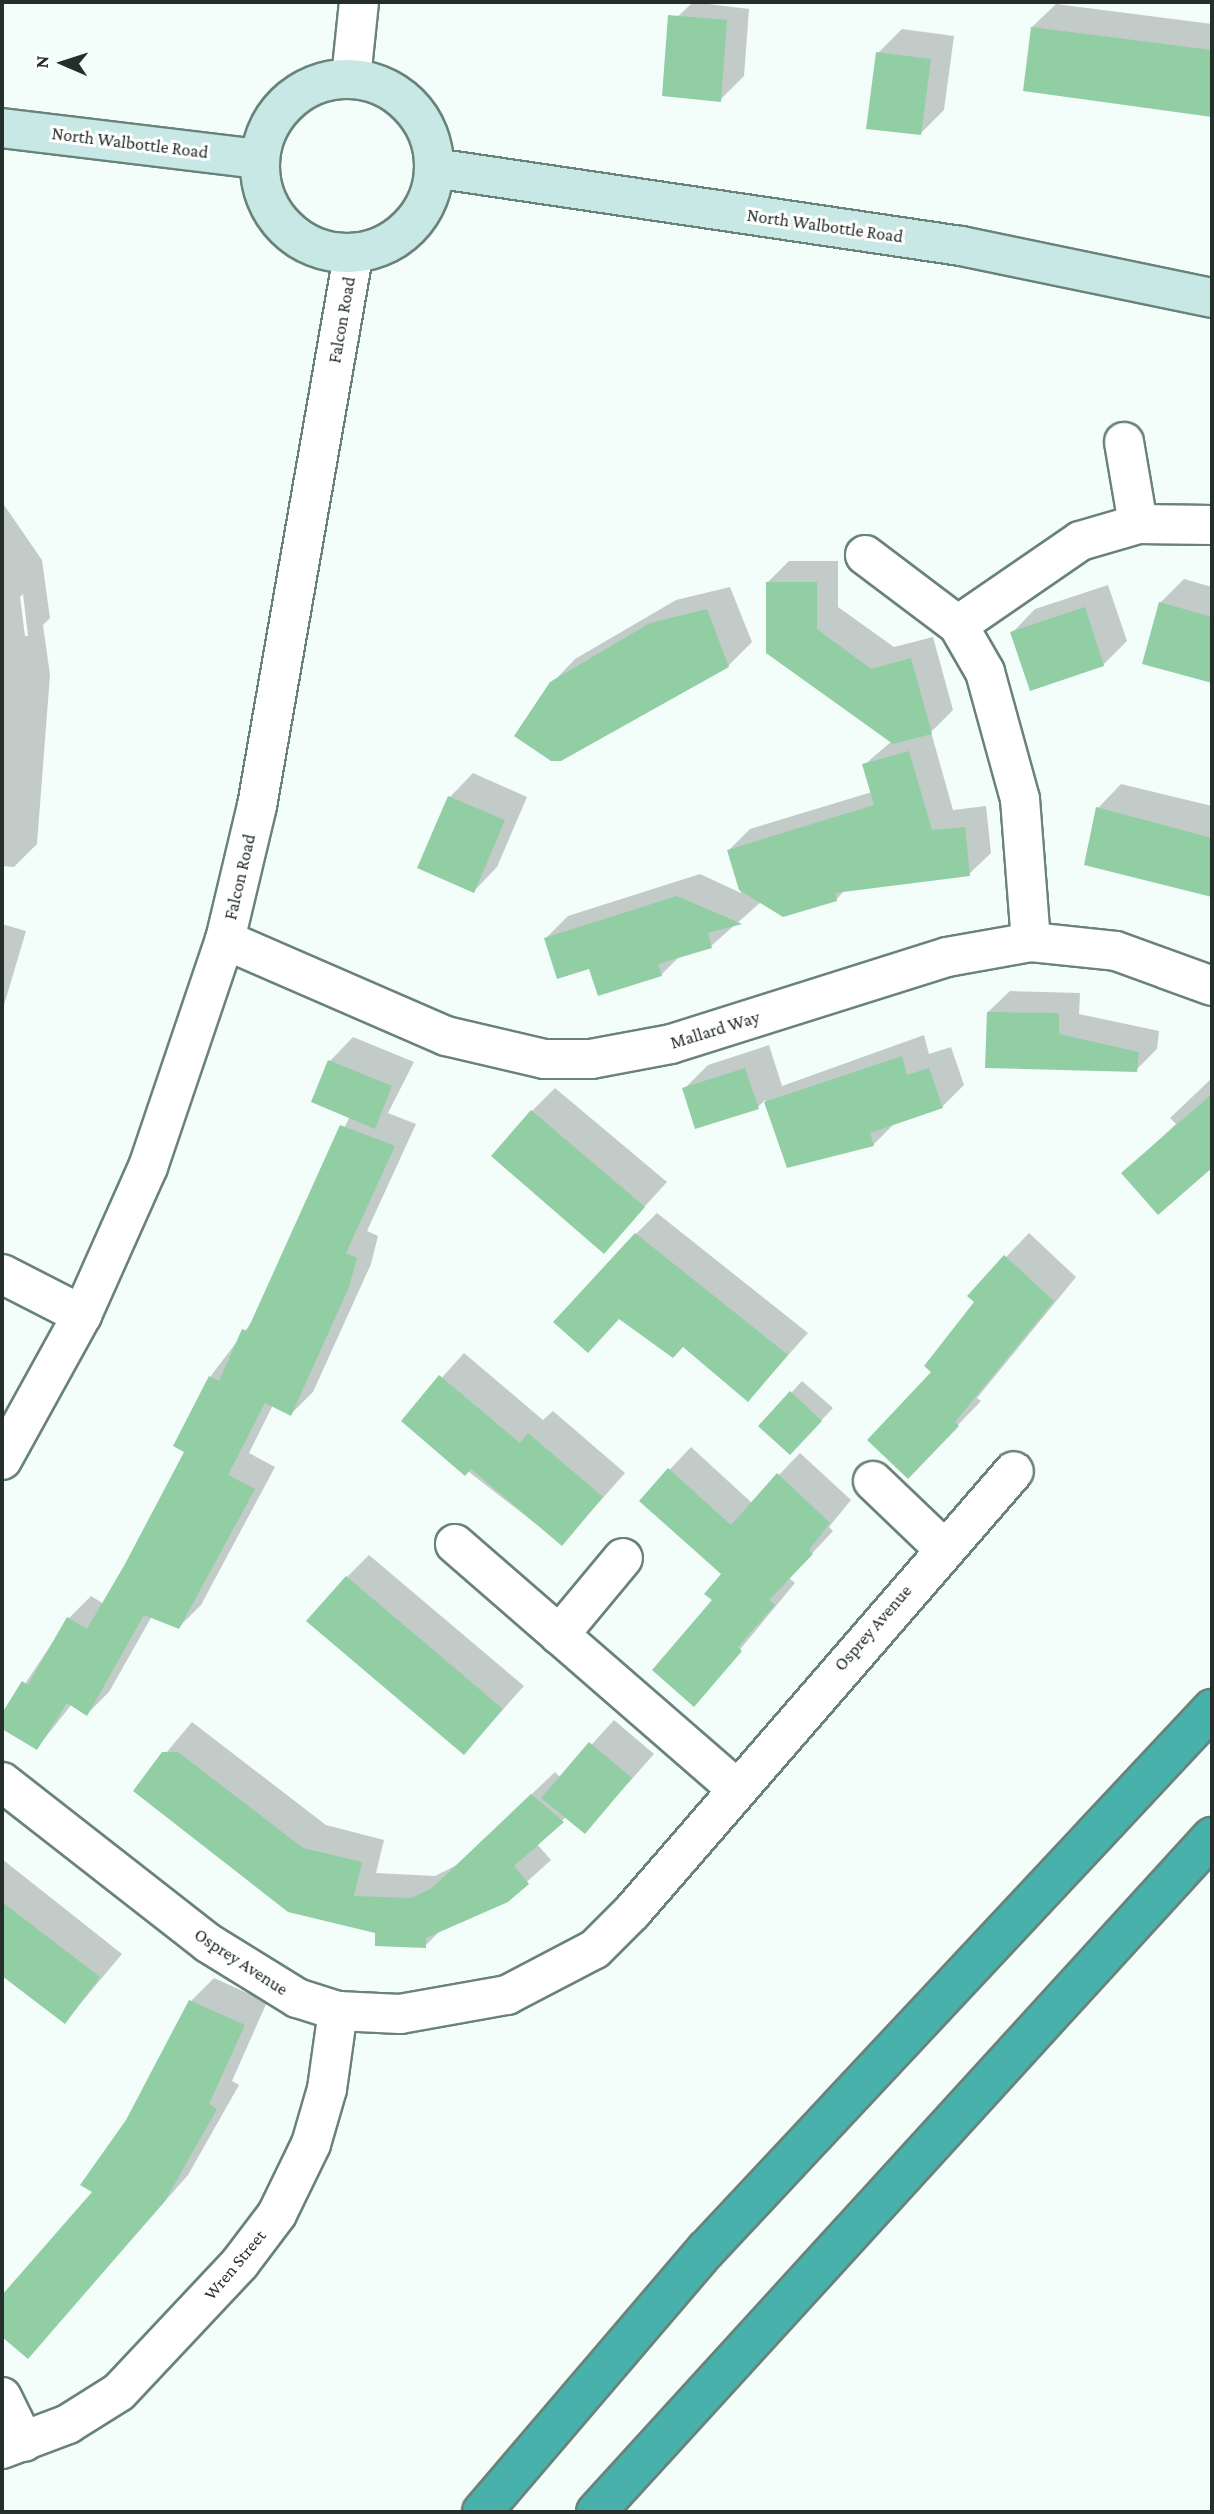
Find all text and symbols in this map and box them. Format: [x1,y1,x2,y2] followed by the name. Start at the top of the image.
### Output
[28,28,98,98] north arrow
[31,55,52,69] text: N
[51,123,209,163] street label: North Walbottle Road
[746,204,904,248] street label: North Walbottle Road
[324,275,360,365] street label: Falcon Road
[220,832,260,922] street label: Falcon Road
[668,1006,762,1054] street label: Mallard Way
[830,1580,916,1676] street label: Osprey Avenue
[190,1924,292,2000] street label: Osprey Avenue
[199,2225,271,2305] street label: Wren Street

